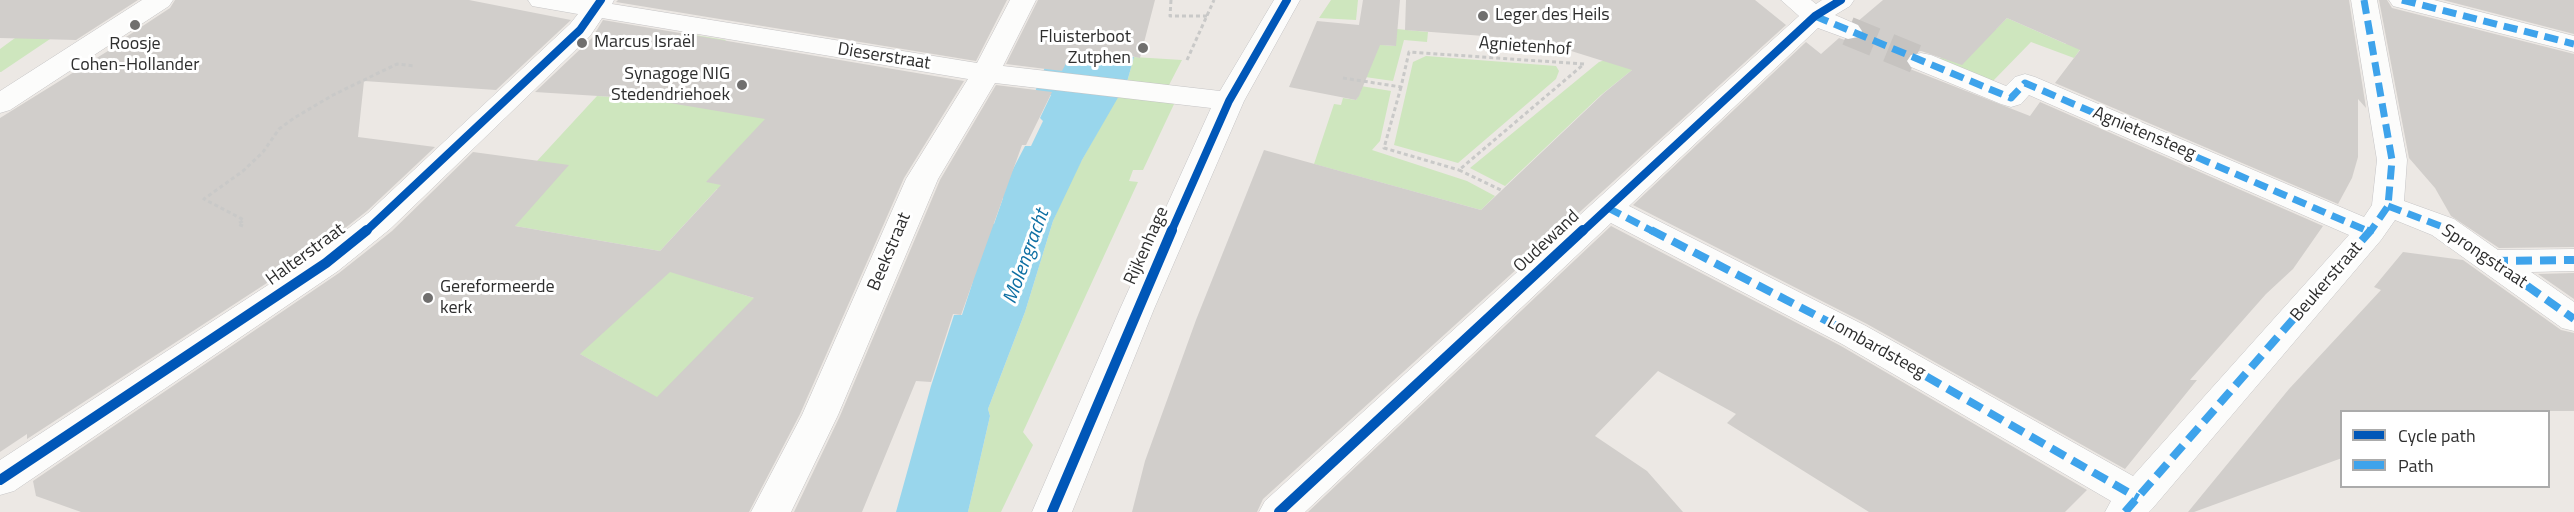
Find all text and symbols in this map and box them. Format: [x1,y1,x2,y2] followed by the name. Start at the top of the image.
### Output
[1495,5,1610,27] place label: Leger des Heils
[1476,9,1490,23] marker: Leger des Heils
[128,18,142,32] marker: Roosje Cohen-Hollander
[1039,27,1131,70] place label: Fluisterboot Zutphen
[594,32,695,54] place label: Marcus Israël
[1478,33,1572,61] street label: Agnietenhof
[71,34,199,76] place label: Roosje Cohen-Hollander
[575,36,589,50] marker: Marcus Israël
[836,39,932,75] street label: Dieserstraat
[1136,41,1150,55] marker: Fluisterboot Zutphen
[611,64,730,106] place label: Synagoge NIG Stedendriehoek
[735,78,749,92] marker: Synagoge NIG Stedendriehoek
[2089,103,2199,165] street label: Agnietensteeg
[1120,204,1174,288] street label: Rijkenhage
[1510,206,1584,278] street label: Oudewand
[999,207,1055,307] water label: Molengracht
[864,210,916,294] street label: Beekstraat
[262,219,350,291] street label: Halterstraat
[2437,220,2531,294] street label: Sprongstraat
[2286,238,2368,326] street label: Beukerstraat
[440,277,555,320] place label: Gereformeerde kerk
[421,291,435,305] marker: Gereformeerde kerk
[1823,312,1929,384] street label: Lombardsteeg
[2340,410,2550,488] legend
[2398,422,2476,449] text: Cycle path
[2398,452,2434,479] text: Path

